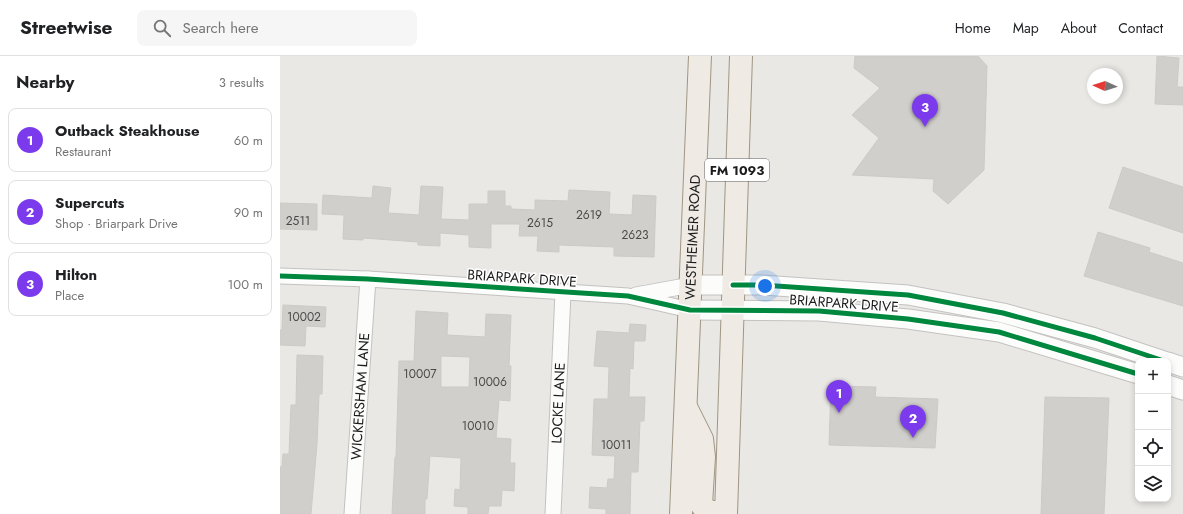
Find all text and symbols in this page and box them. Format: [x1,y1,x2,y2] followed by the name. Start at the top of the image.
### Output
[137,10,417,46] search box
[20,14,113,41] text: Streetwise
[151,17,173,39] icon: search
[183,17,258,39] text: Search here
[955,18,991,38] text: Home
[1013,18,1039,38] text: Map
[1061,18,1096,38] text: About
[1118,18,1163,38] text: Contact
[1087,68,1123,104] north arrow
[16,70,74,94] text: Nearby
[219,73,264,92] text: 3 results
[912,94,938,127] pin: 3
[55,120,200,142] text: Outback Steakhouse
[27,131,33,150] text: 1
[234,131,263,150] text: 60 m
[55,142,111,161] text: Restaurant
[705,159,769,181] road number: FM 1093
[680,174,705,300] street label: WESTHEIMER ROAD
[55,192,124,214] text: Supercuts
[26,203,34,222] text: 2
[234,203,263,222] text: 90 m
[576,206,602,224] house number: 2619
[286,212,310,230] house number: 2511
[55,214,178,233] text: Shop · Briarpark Drive
[527,214,553,232] house number: 2615
[621,226,649,244] house number: 2623
[55,264,97,286] text: Hilton
[467,264,577,292] street label: BRIARPARK DRIVE
[26,275,34,294] text: 3
[228,275,263,294] text: 100 m
[755,276,775,296] your location
[55,286,84,305] text: Place
[789,289,899,317] street label: BRIARPARK DRIVE
[287,308,321,326] house number: 10002
[346,332,374,461] street label: WICKERSHAM LANE
[1135,358,1171,502] map controls
[1135,358,1171,394] button: +
[546,362,570,444] street label: LOCKE LANE
[403,365,437,383] house number: 10007
[473,373,507,391] house number: 10006
[826,380,852,413] pin: 1
[1135,394,1171,430] button: −
[900,405,926,438] pin: 2
[462,417,494,435] house number: 10010
[1135,430,1171,466] button: locate
[601,436,631,454] house number: 10011
[1135,466,1171,502] button: layers

